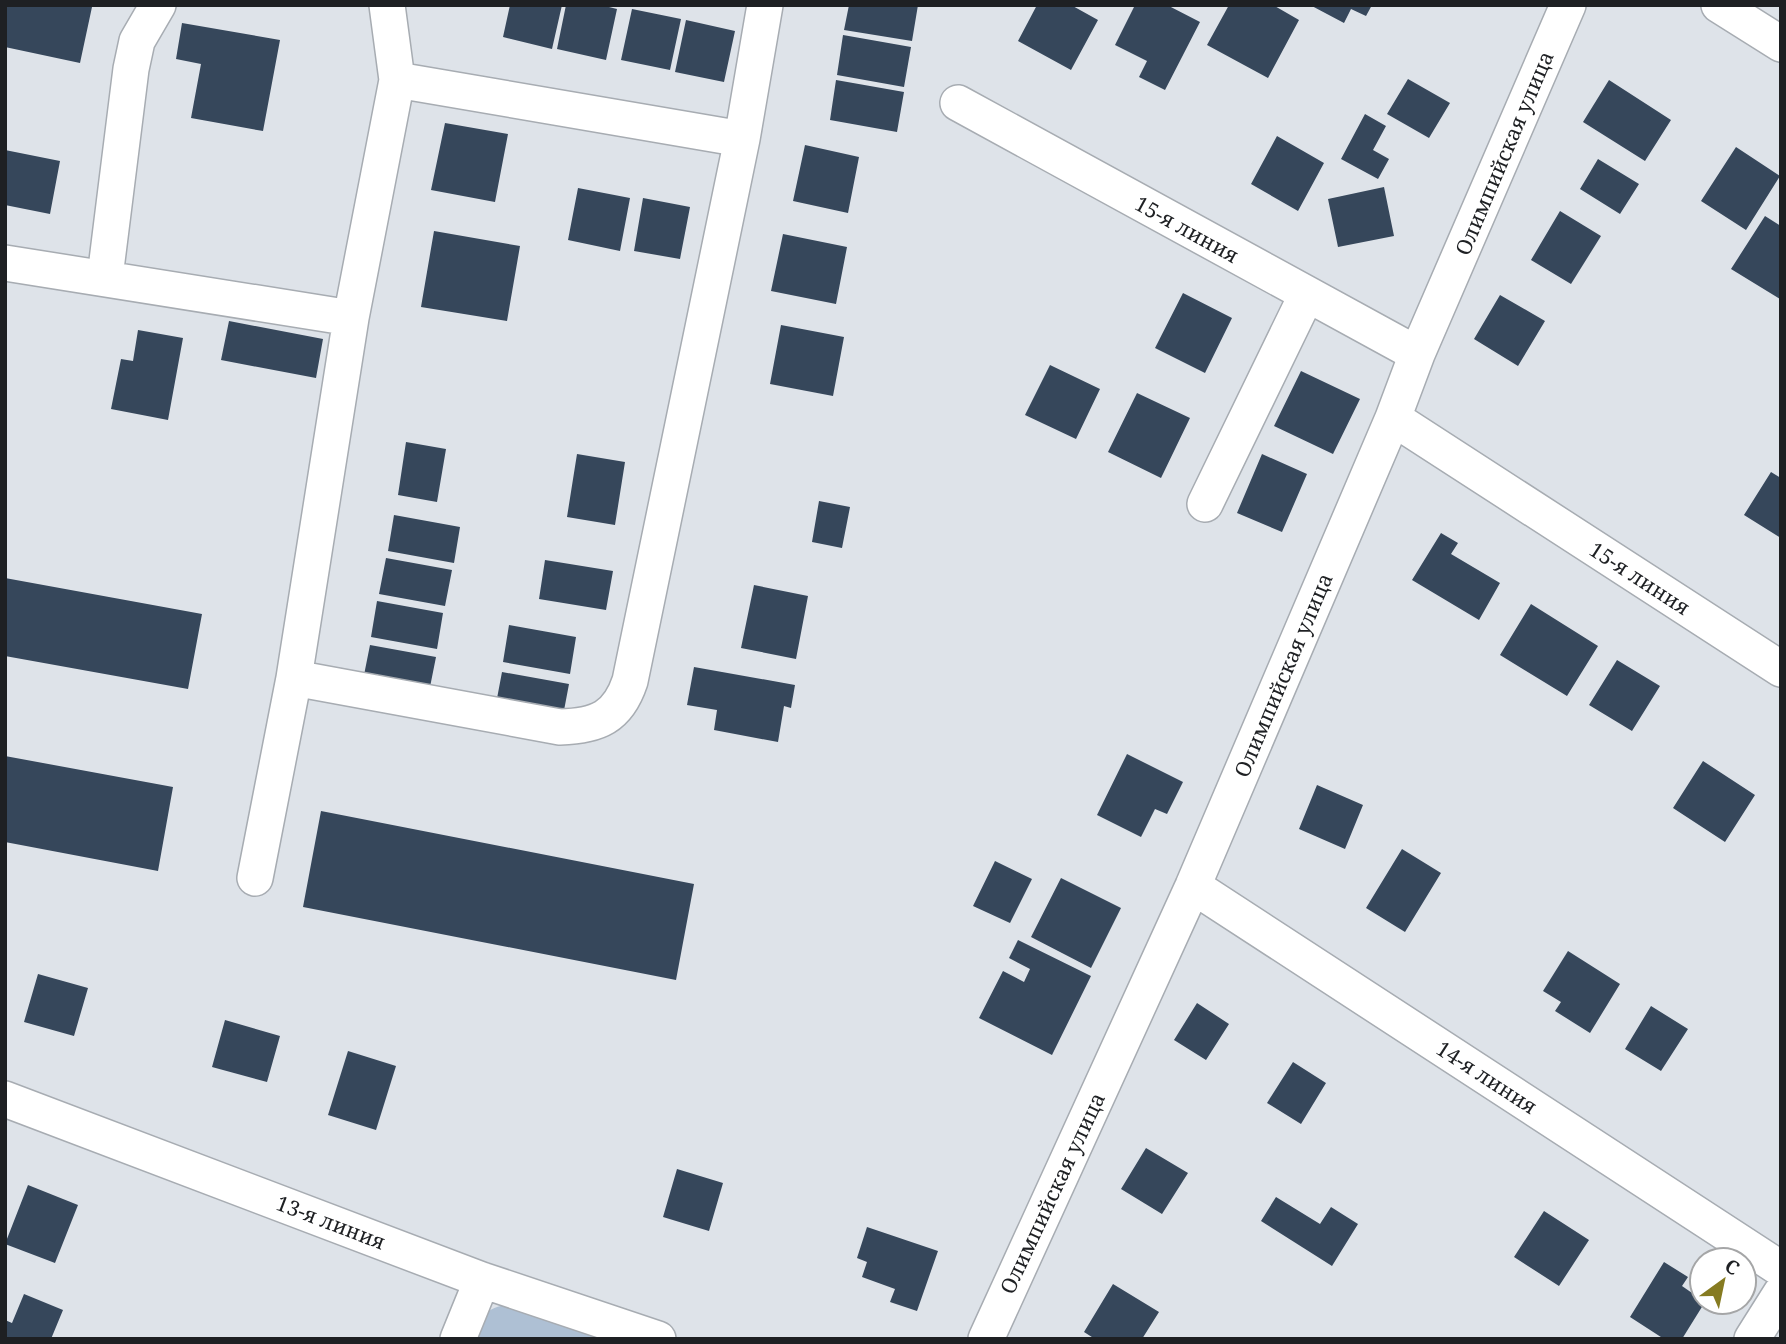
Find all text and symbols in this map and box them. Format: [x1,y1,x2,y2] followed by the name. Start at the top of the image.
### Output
[1448,47,1560,259] street label: Олимпийская улица
[1130,189,1244,269] street label: 15-я линия
[1584,535,1696,621] street label: 15-я линия
[1227,569,1339,781] street label: Олимпийская улица
[1431,1034,1543,1120] street label: 14-я линия
[993,1088,1111,1298] street label: Олимпийская улица
[272,1188,390,1256] street label: 13-я линия
[1688,1246,1758,1316] north arrow
[1720,1252,1745,1281] text: С

